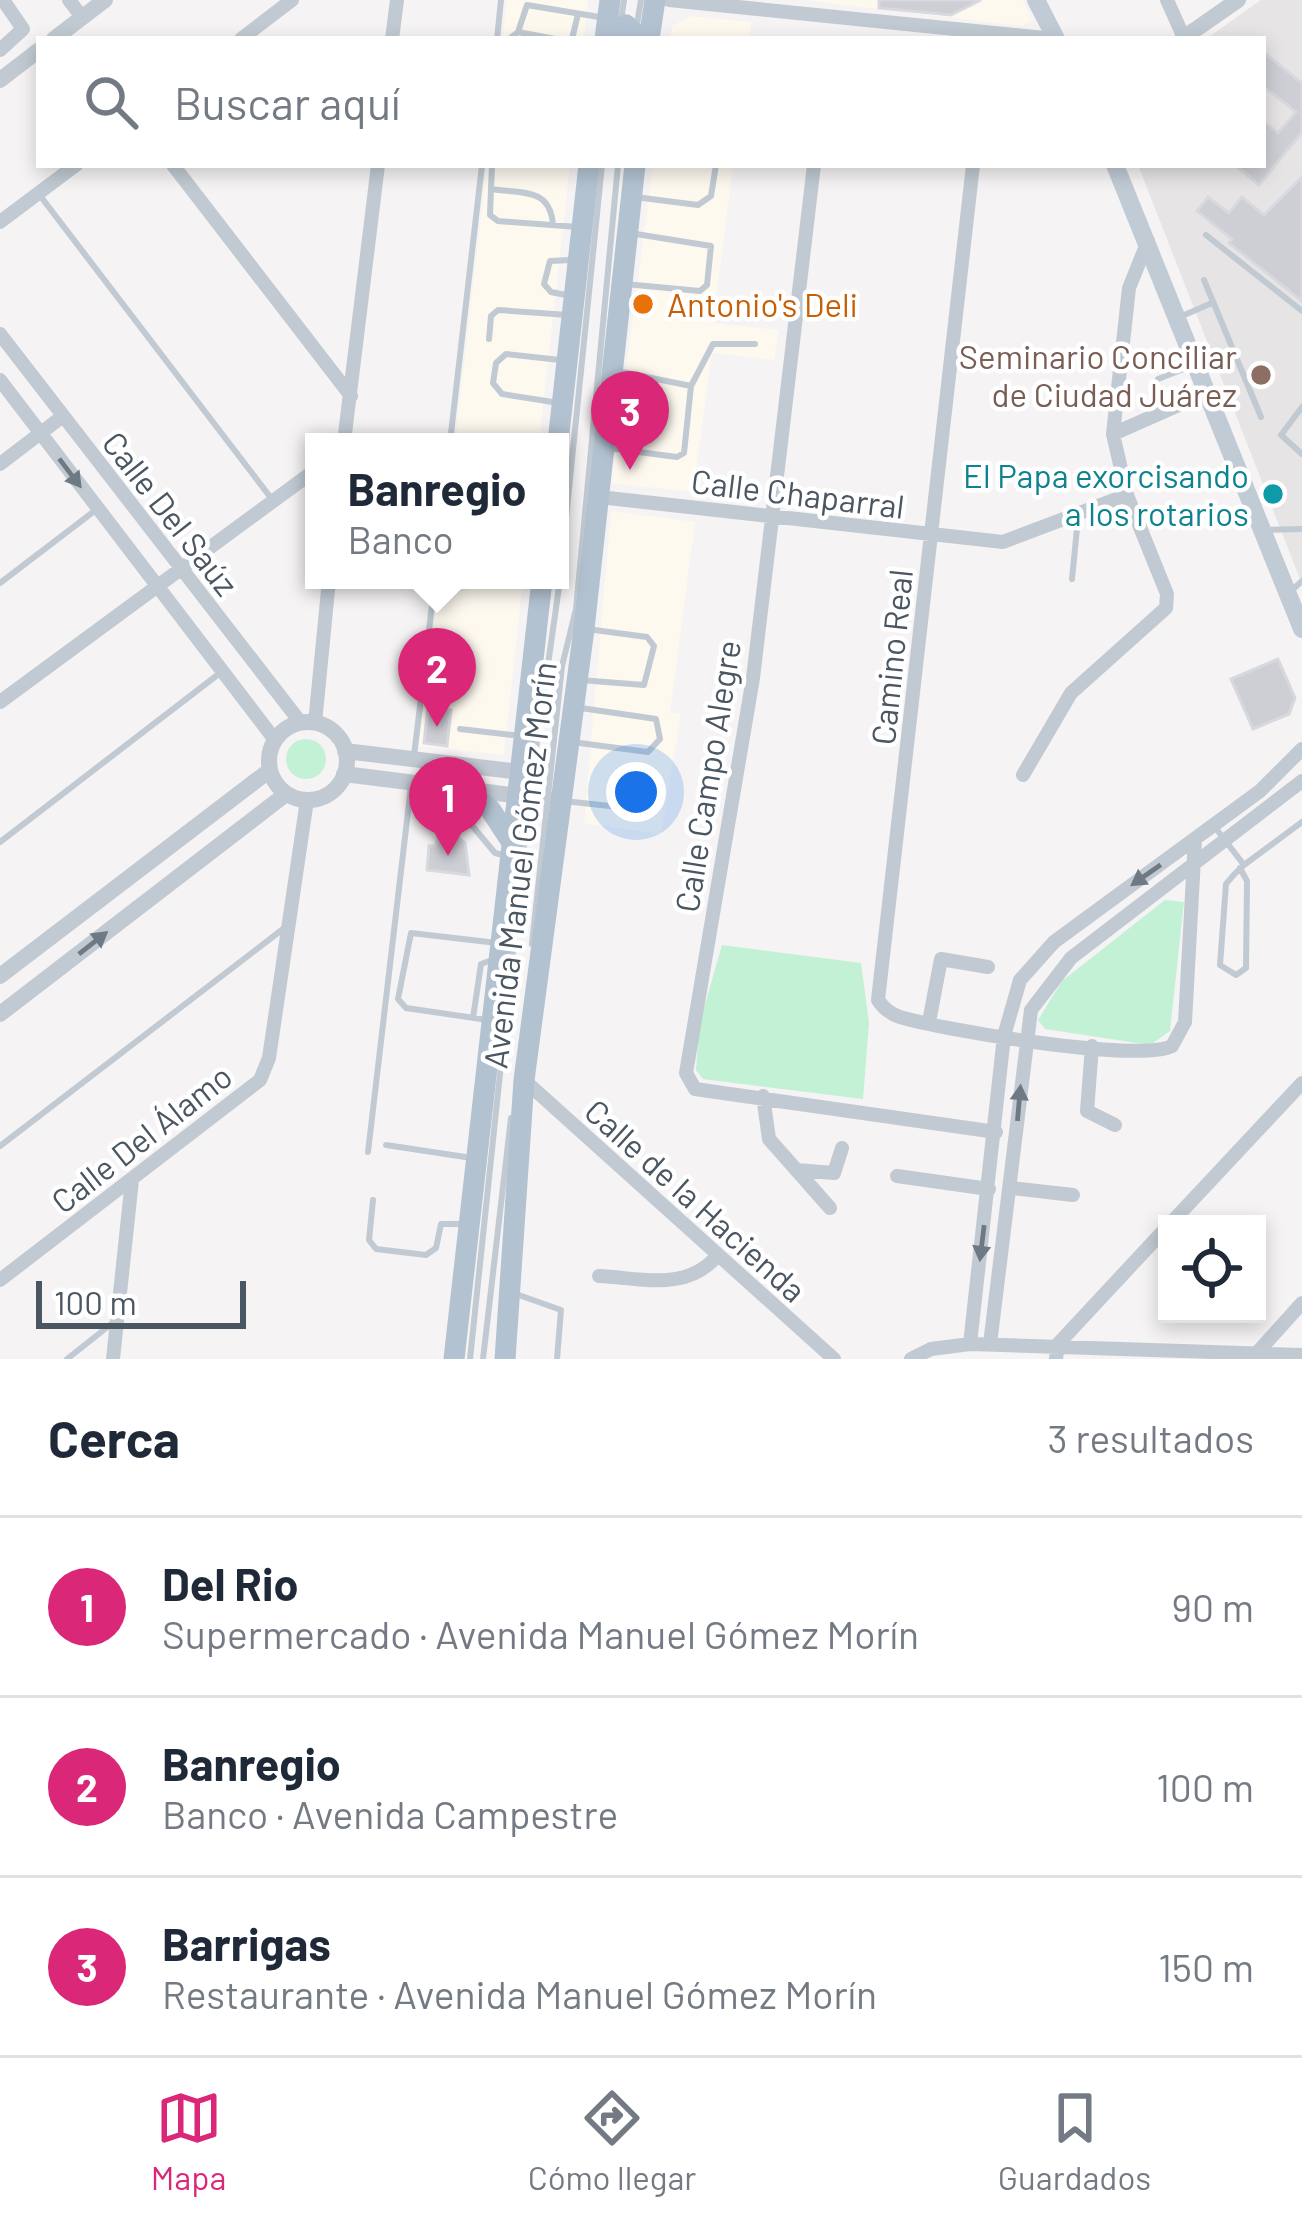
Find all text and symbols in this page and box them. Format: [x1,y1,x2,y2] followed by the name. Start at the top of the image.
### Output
[36,36,1266,168] search box
[78,69,144,135] icon: search
[174,75,401,129] text: Buscar aquí
[667,284,858,324] place label: Antonio's Deli
[630,291,656,317] marker: Antonio's Deli
[959,336,1237,414] place label: Seminario Conciliar de Ciudad Juárez
[1248,362,1274,388] marker: Seminario Conciliar de Ciudad Juárez
[591,371,669,470] pin: 3
[95,423,247,603] street label: Calle Del Saúz
[305,433,569,589] popup
[963,455,1249,533] place label: El Papa exorcisando a los rotarios
[58,457,82,489] one-way arrow
[689,460,907,526] street label: Calle Chaparral
[348,461,526,515] text: Banregio
[1260,481,1286,507] marker: El Papa exorcisando a los rotarios
[348,515,454,562] text: Banco
[862,567,920,747] street label: Camino Real
[398,628,476,727] pin: 2
[666,637,748,915] street label: Calle Campo Alegre
[474,659,564,1071] street label: Avenida Manuel Gómez Morín
[409,757,487,856] pin: 1
[606,762,666,822] your location
[1130,863,1162,886] one-way arrow
[77,931,108,956] one-way arrow
[43,1055,239,1221] street label: Calle Del Álamo
[1010,1084,1029,1121] one-way arrow
[577,1090,815,1310] street label: Calle de la Hacienda
[1158,1215,1266,1323] map controls
[1158,1215,1266,1323] button: locate
[973,1225,992,1263] one-way arrow
[36,1275,246,1328] scale bar
[54,1282,137,1322] text: 100 m
[48,1407,180,1468] text: Cerca
[1048,1414,1254,1461] text: 3 resultados
[162,1556,299,1610] text: Del Rio
[80,1583,94,1630] text: 1
[1172,1583,1254,1630] text: 90 m
[162,1610,919,1657] text: Supermercado · Avenida Manuel Gómez Morín
[162,1736,341,1790] text: Banregio
[76,1763,98,1810] text: 2
[1156,1763,1254,1810] text: 100 m
[162,1790,618,1837] text: Banco · Avenida Campestre
[162,1916,331,1970] text: Barrigas
[76,1943,98,1990] text: 3
[1158,1943,1254,1990] text: 150 m
[162,1970,877,2017] text: Restaurante · Avenida Manuel Gómez Morín
[151,2085,226,2197] tab: Mapa
[528,2085,696,2197] tab: Cómo llegar
[998,2085,1151,2197] tab: Guardados

